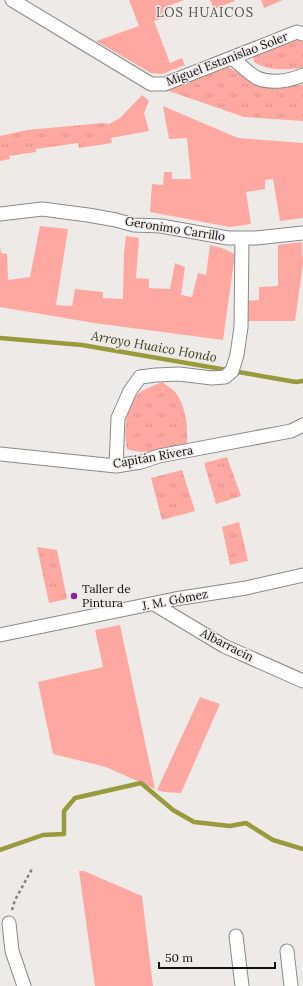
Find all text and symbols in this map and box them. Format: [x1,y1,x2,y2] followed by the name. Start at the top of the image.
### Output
[156,4,254,21] district label: LOS HUAICOS
[164,28,291,89] street label: Miguel Estanislao Soler
[124,213,226,244] street label: Geronimo Carrillo
[89,327,218,366] water label: Arroyo Huaico Hondo
[112,442,194,471] street label: Capitán Rivera
[82,581,131,610] place label: Taller de Pintura
[140,586,209,613] street label: J. M. Gómez
[69,591,79,601] marker: Taller de Pintura
[197,624,256,664] street label: Albarracín
[159,944,275,970] scale bar
[165,950,193,965] text: 50 m

